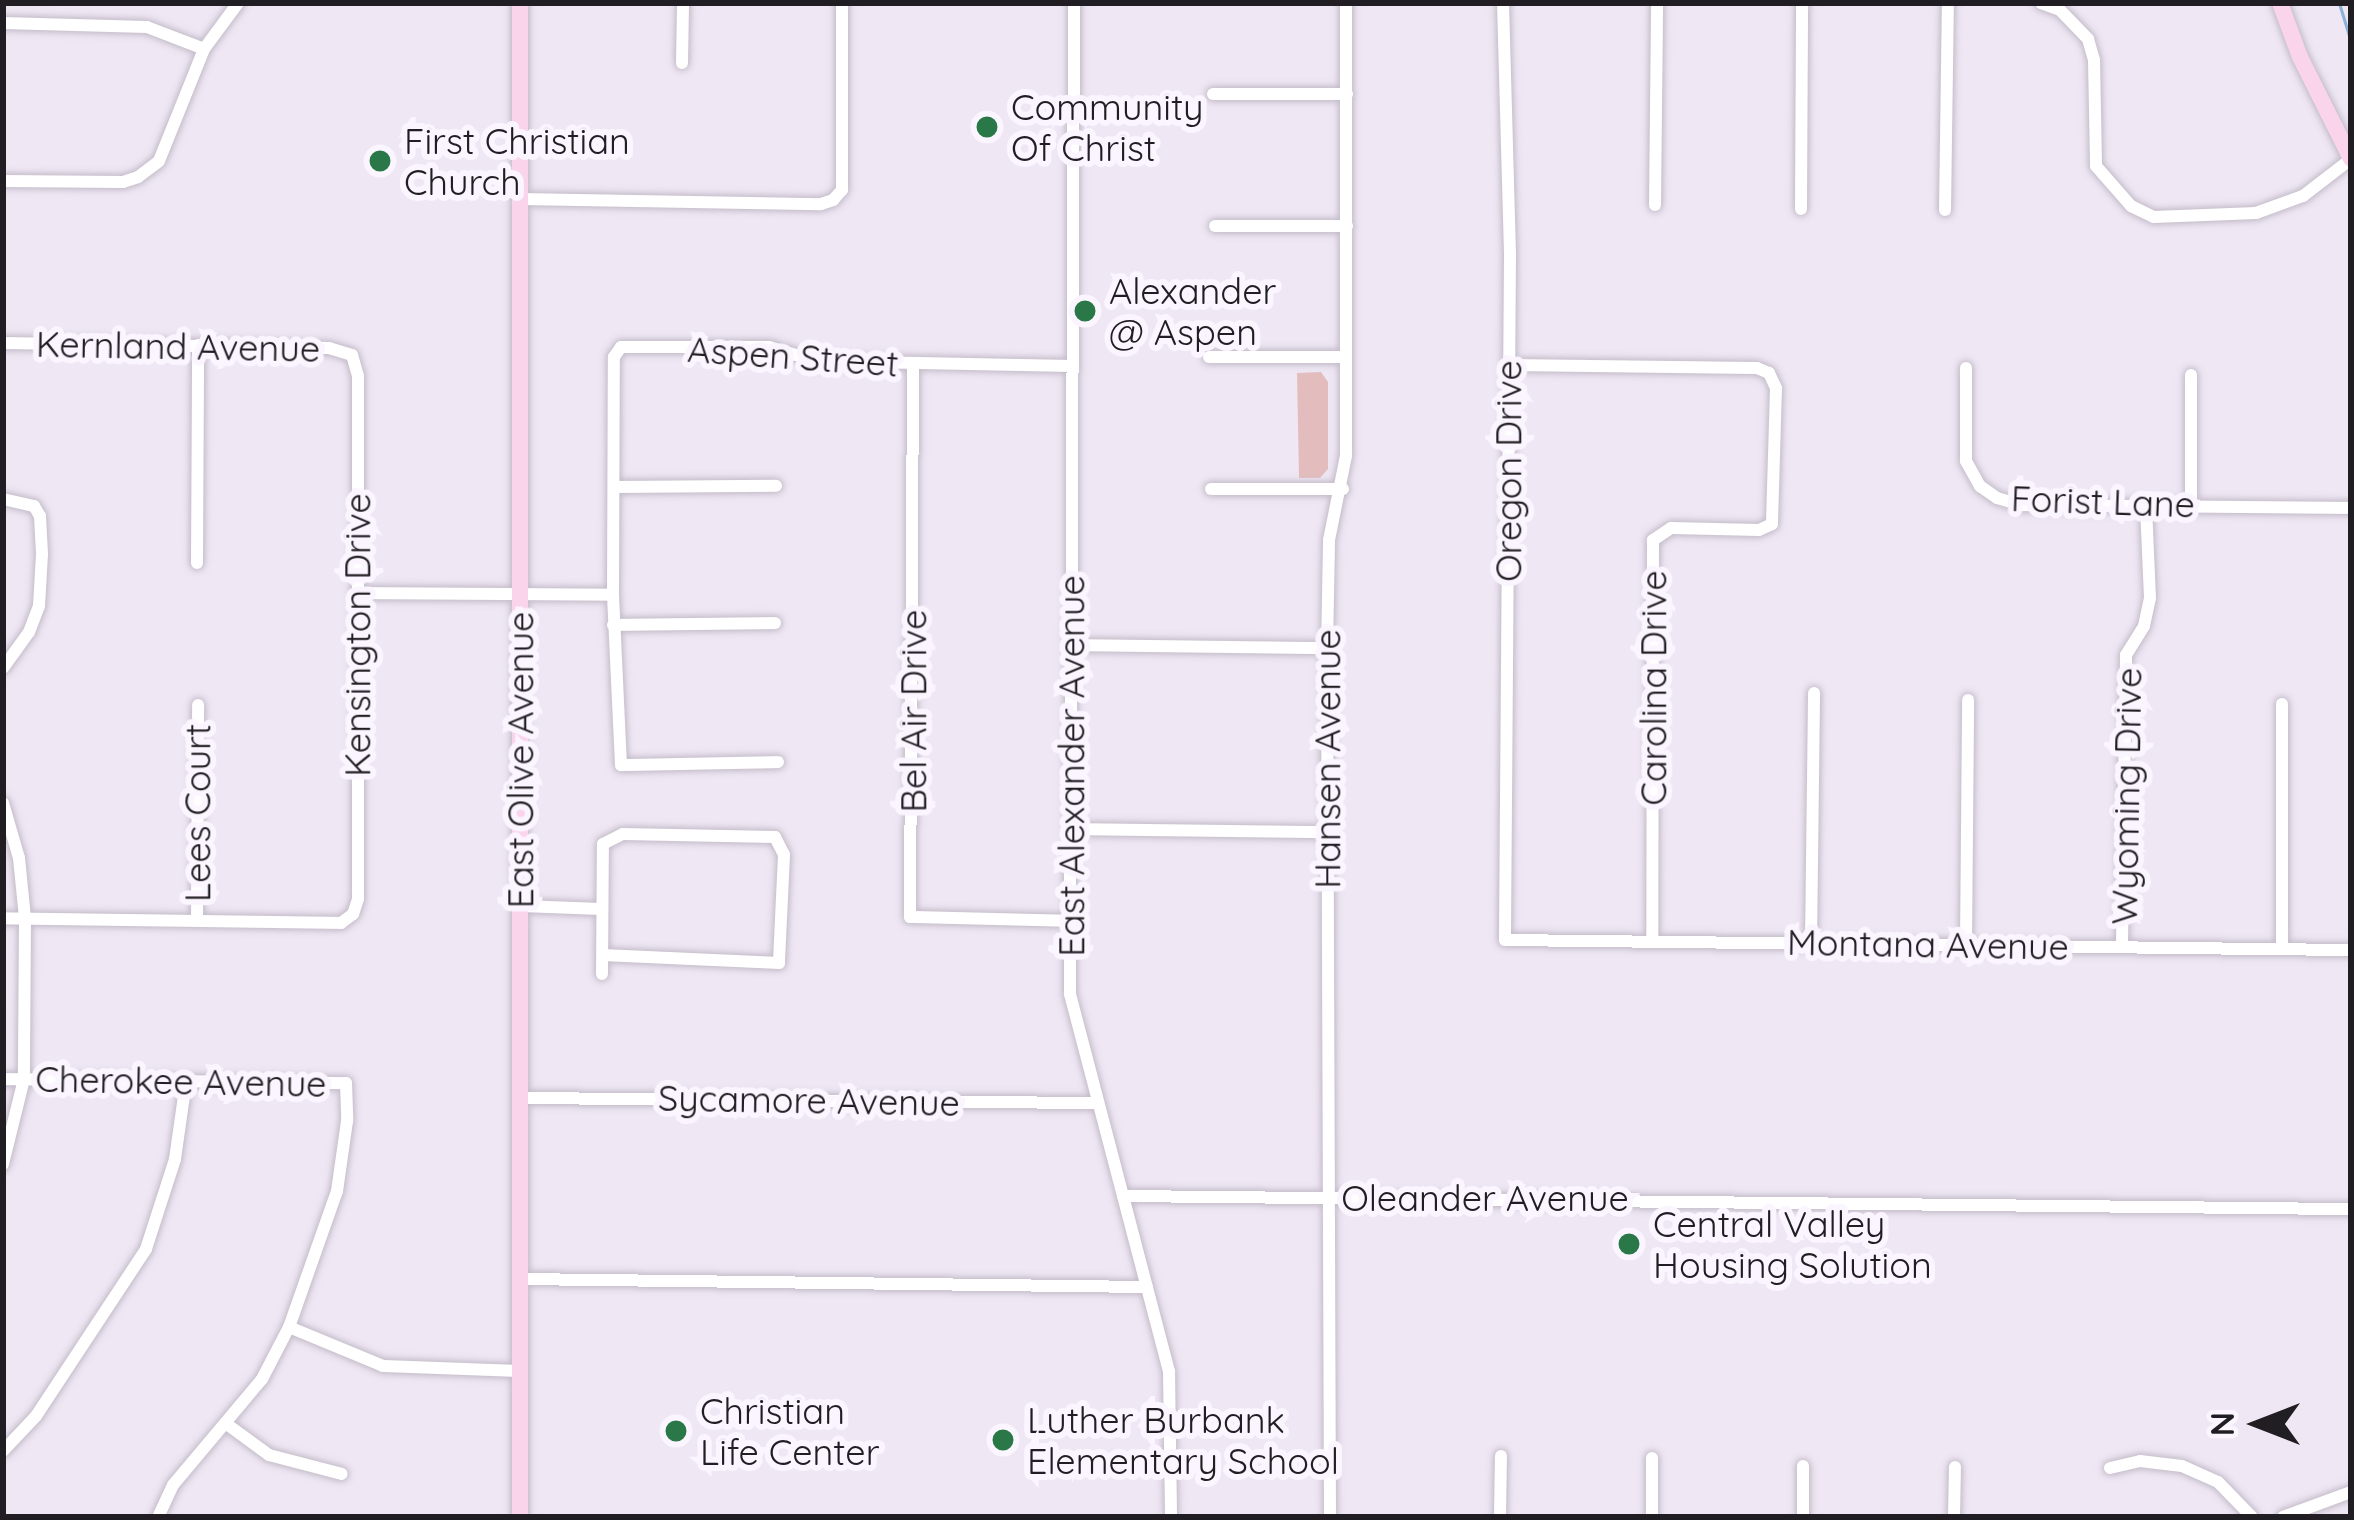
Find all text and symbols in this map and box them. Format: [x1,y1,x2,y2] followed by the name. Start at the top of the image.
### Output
[1011,84,1204,169] place label: Community Of Christ
[974,114,1000,140] marker: Community Of Christ
[404,118,630,203] place label: First Christian Church
[367,148,393,174] marker: First Christian Church
[1109,268,1276,353] place label: Alexander @ Aspen
[1072,298,1098,324] marker: Alexander @ Aspen
[36,322,320,370] street label: Kernland Avenue
[686,327,900,385] street label: Aspen Street
[1486,360,1530,582] street label: Oregon Drive
[2010,476,2196,526] street label: Forist Lane
[335,493,379,777] street label: Kensington Drive
[1631,570,1675,806] street label: Carolina Drive
[1049,575,1093,957] street label: East Alexander Avenue
[891,609,935,813] street label: Bel Air Drive
[498,612,542,908] street label: East Olive Avenue
[1305,629,1349,889] street label: Hansen Avenue
[2102,667,2150,925] street label: Wyoming Drive
[175,724,219,902] street label: Lees Court
[1787,920,2069,968] street label: Montana Avenue
[35,1057,327,1105] street label: Cherokee Avenue
[658,1076,960,1124] street label: Sycamore Avenue
[1341,1176,1629,1220] street label: Oleander Avenue
[1653,1201,1932,1286] place label: Central Valley Housing Solution
[1616,1231,1642,1257] marker: Central Valley Housing Solution
[2198,1364,2318,1484] north arrow
[700,1388,880,1473] place label: Christian Life Center
[1027,1397,1339,1482] place label: Luther Burbank Elementary School
[2201,1412,2242,1436] text: N
[663,1418,689,1444] marker: Christian Life Center
[990,1427,1016,1453] marker: Luther Burbank Elementary School

